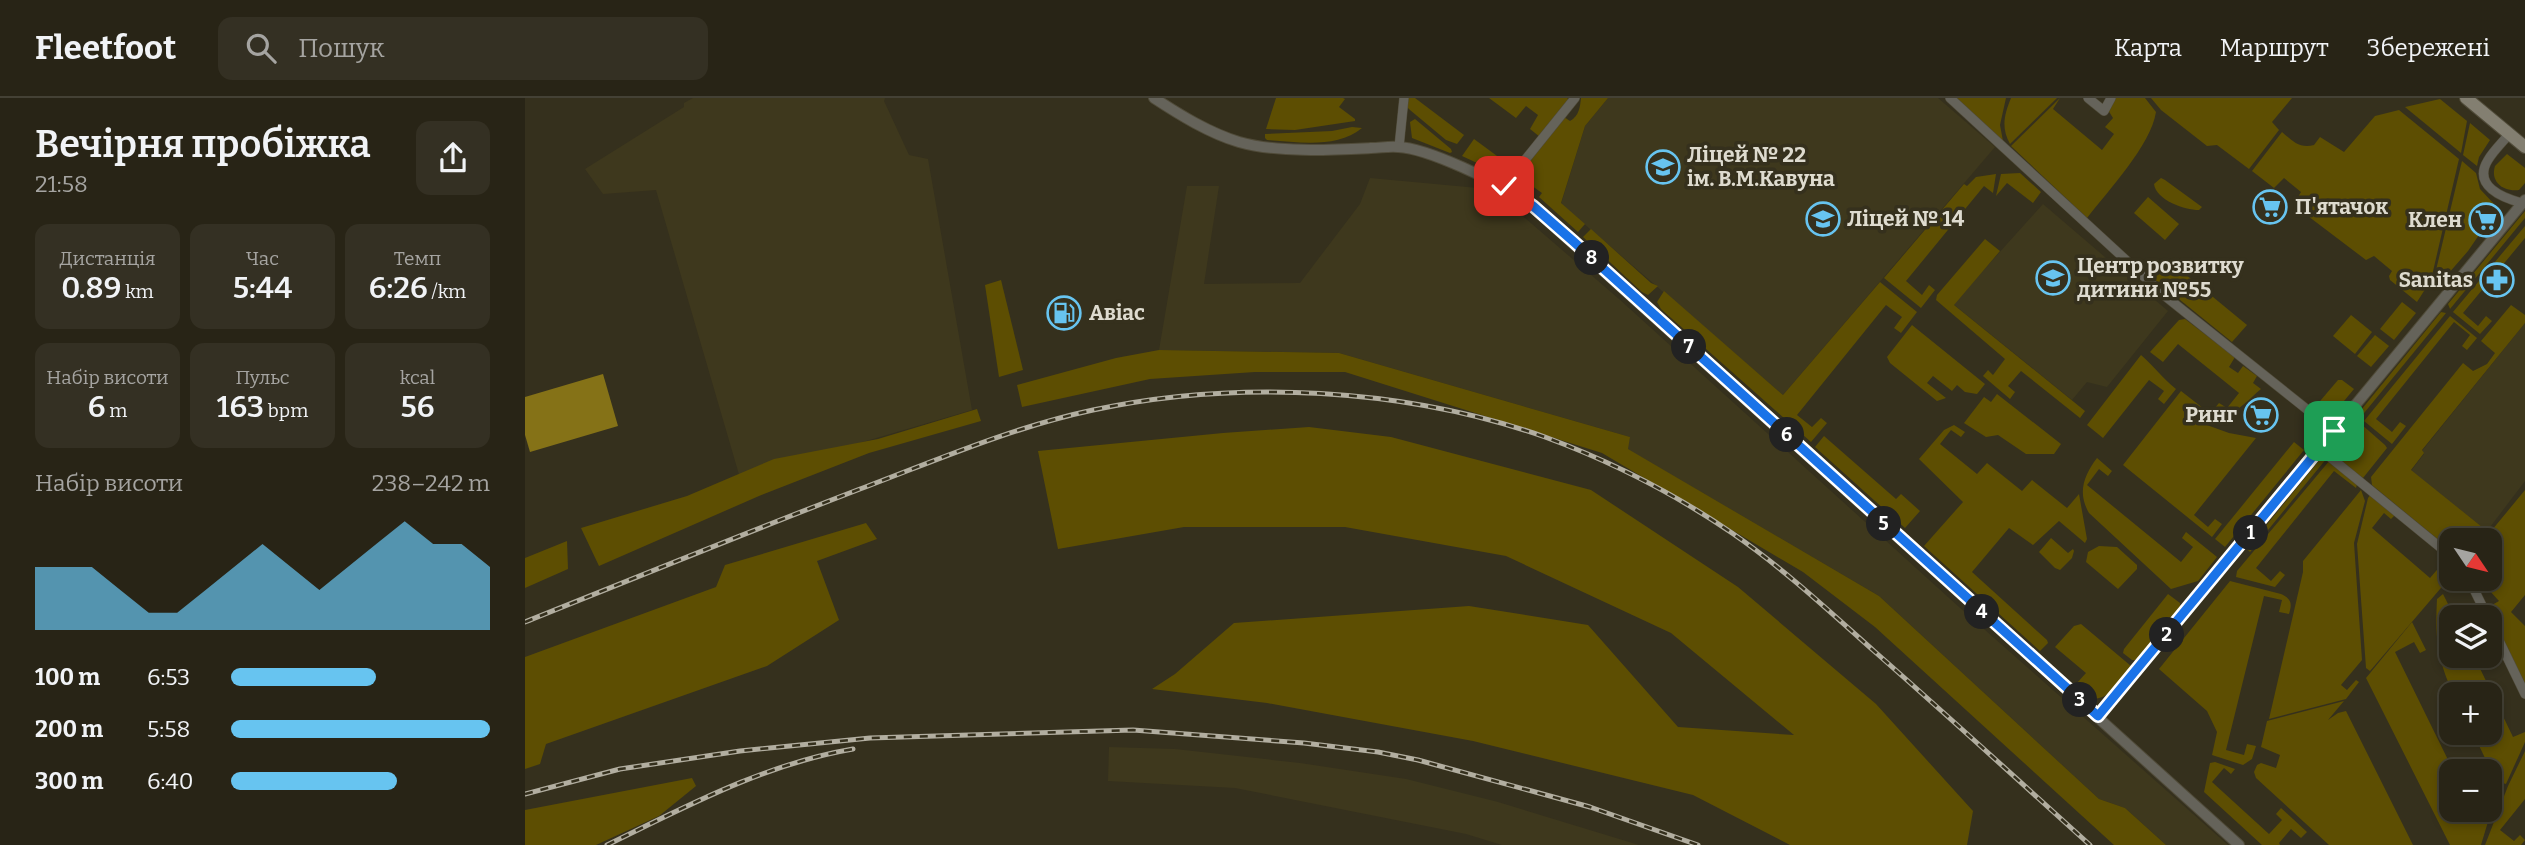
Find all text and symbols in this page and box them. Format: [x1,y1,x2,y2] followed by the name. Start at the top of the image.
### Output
[218,17,708,80] search box
[35,28,176,68] text: Fleetfoot
[242,29,280,67] icon: search
[298,33,385,64] text: Пошук
[2114,34,2182,62] text: Карта
[2220,34,2329,62] text: Маршрут
[2367,34,2490,62] text: Збережені
[35,121,371,167] text: Вечірня пробіжка
[416,121,490,195] button: share
[1687,142,1835,192] place label: Ліцей № 22 ім. В.М.Кавуна
[1644,148,1682,186] school or university icon: Ліцей № 22 ім. В.М.Кавуна
[1474,156,1534,216] pin
[1485,167,1523,205] icon: check
[35,170,88,198] text: 21:58
[2251,188,2289,226] supermarket icon: П'ятачок
[2295,194,2388,220] place label: П'ятачок
[1804,200,1842,238] school or university icon: Ліцей № 14
[2467,201,2505,239] supermarket icon: Клен
[1847,206,1964,232] place label: Ліцей № 14
[2408,207,2462,233] place label: Клен
[1575,240,1609,276] pin: 8
[1586,246,1597,269] text: 8
[59,247,156,270] text: Дистанція
[246,247,279,270] text: Час
[394,247,441,270] text: Темп
[2077,253,2244,303] place label: Центр розвитку дитини №55
[2034,259,2072,297] school or university icon: Центр розвитку дитини №55
[2478,261,2516,299] pharmacy icon: Sanitas
[2399,267,2473,293] place label: Sanitas
[61,270,121,306] text: 0.89
[233,270,292,306] text: 5:44
[369,270,428,306] text: 6:26
[121,280,154,303] text: km
[428,280,466,303] text: /km
[1045,294,1083,332] fuel station icon: Авіас
[1089,300,1145,326] place label: Авіас
[1671,330,1707,364] pin: 7
[1683,335,1694,358] text: 7
[46,366,169,389] text: Набір висоти
[235,366,290,389] text: Пульс
[400,366,435,389] text: kcal
[88,389,105,425] text: 6
[217,389,264,425] text: 163
[401,389,435,425] text: 56
[2242,396,2280,434] supermarket icon: Ринг
[105,399,127,422] text: m
[264,399,308,422] text: bpm
[2304,401,2364,461] pin
[2185,402,2237,428] place label: Ринг
[2315,412,2353,450] icon: arrive
[1769,418,1805,452] pin: 6
[1781,423,1792,446] text: 6
[35,469,183,497] text: Набір висоти
[372,469,490,497] text: 238–242 m
[1867,506,1901,542] pin: 5
[1878,512,1889,535] text: 5
[2233,516,2269,550] pin: 1
[2246,521,2255,544] text: 1
[2439,528,2503,592] north arrow
[2439,528,2502,822] map controls
[1965,594,1999,630] pin: 4
[1976,600,1987,623] text: 4
[2439,605,2502,668] button: layers
[2149,618,2185,652] pin: 2
[2161,623,2172,646] text: 2
[35,663,100,691] text: 100 m
[147,663,190,691] text: 6:53
[2063,682,2097,718] pin: 3
[2439,682,2502,745] button: +
[2074,688,2085,711] text: 3
[35,715,103,743] text: 200 m
[147,715,190,743] text: 5:58
[2439,759,2502,822] button: −
[35,767,104,795] text: 300 m
[147,767,194,795] text: 6:40

